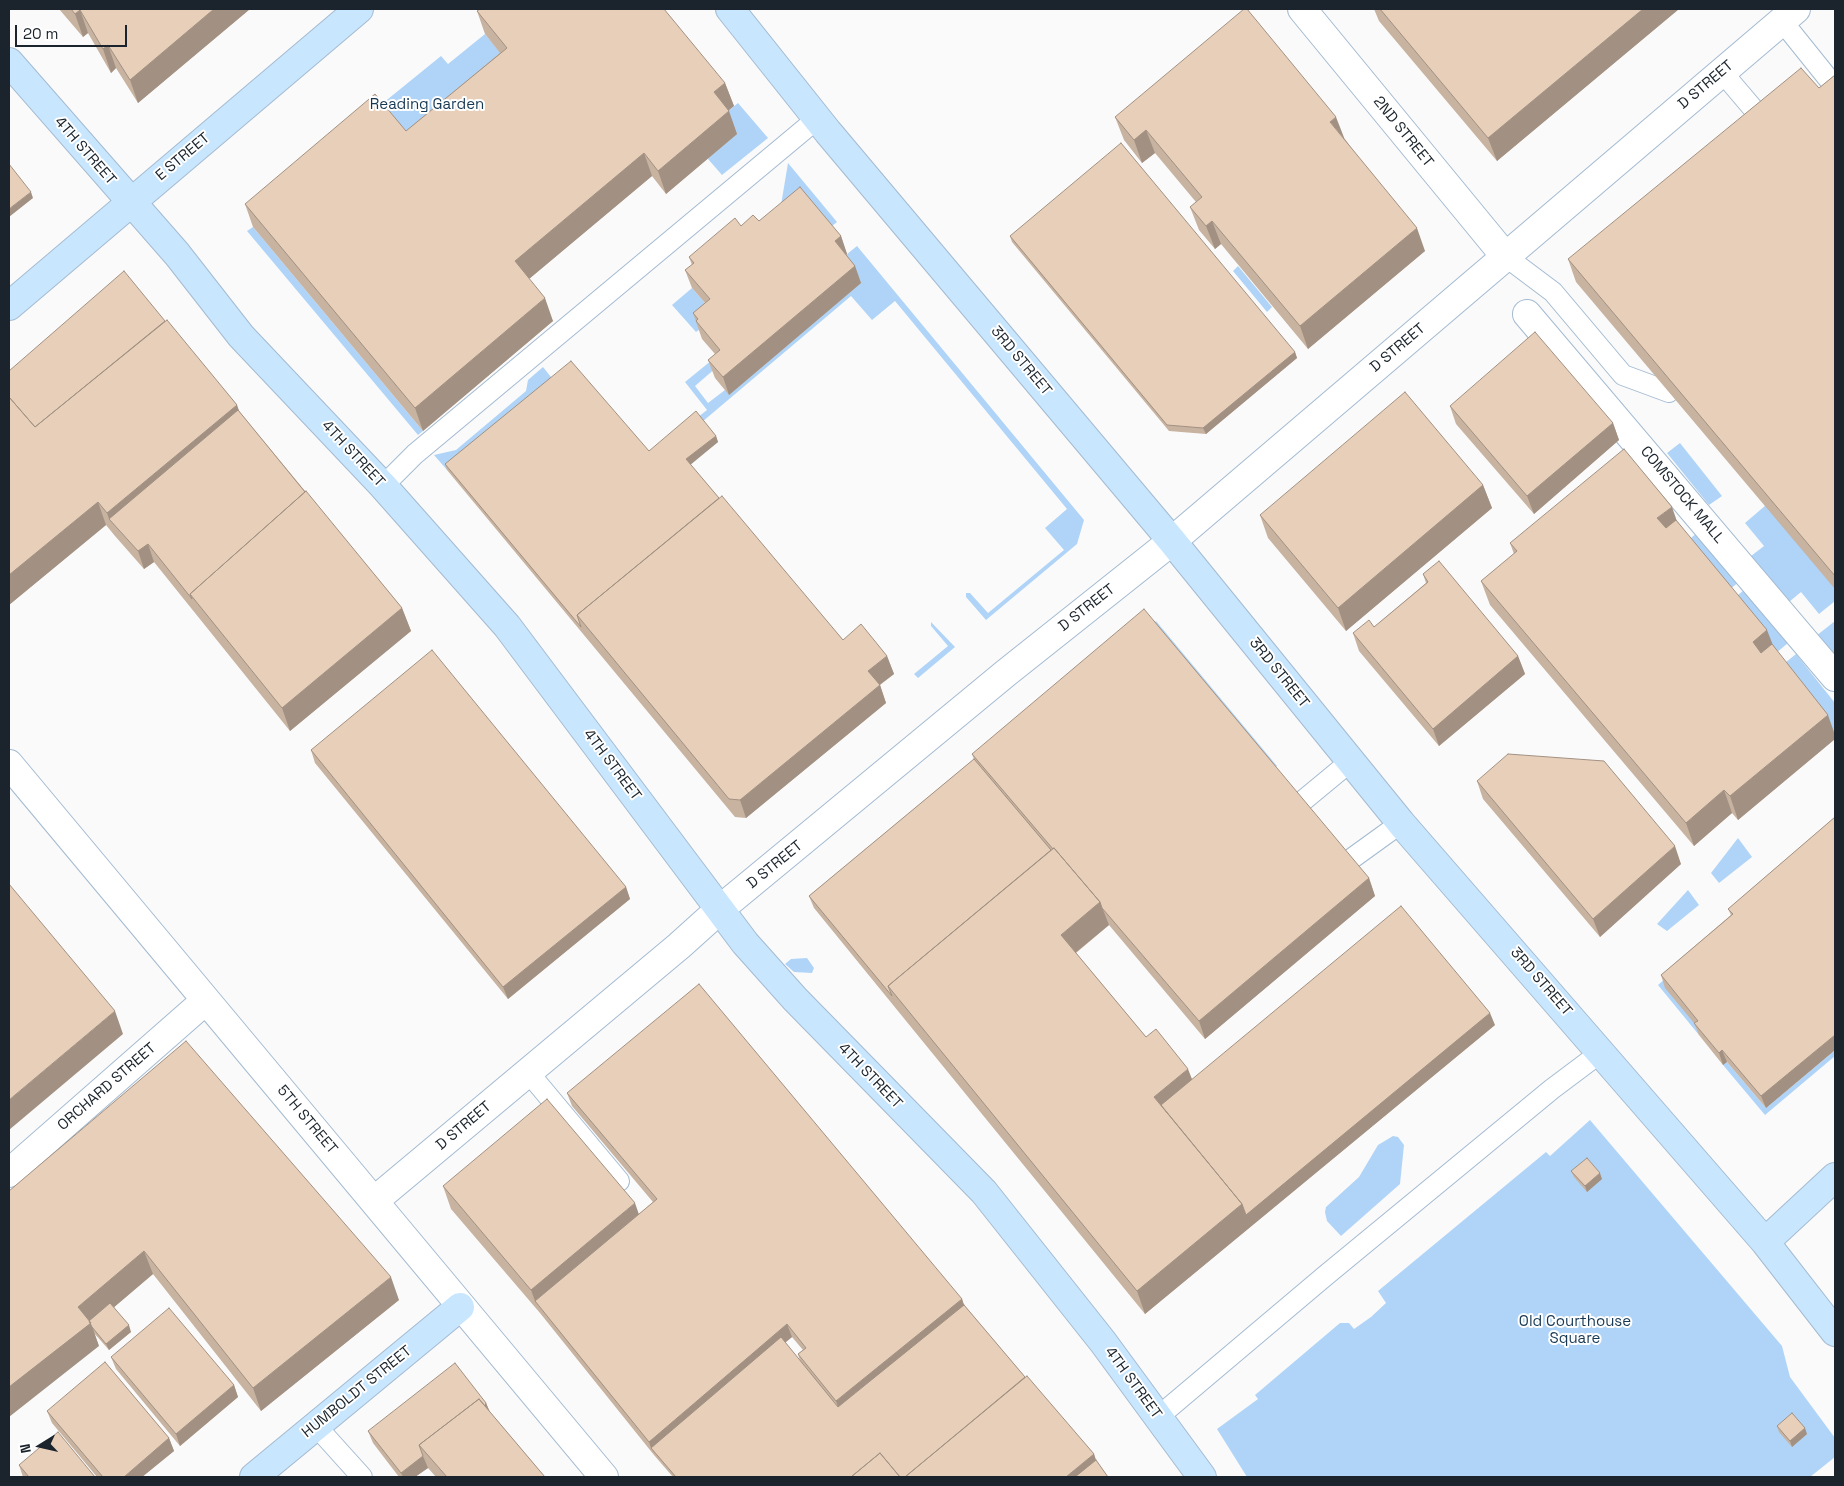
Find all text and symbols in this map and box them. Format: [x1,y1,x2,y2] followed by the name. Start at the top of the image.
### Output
[18,15,130,47] scale bar
[23,24,58,43] text: 20 m
[1675,57,1737,113] street label: D STREET
[1369,93,1437,171] street label: 2ND STREET
[370,96,484,114] park label: Reading Garden
[50,113,120,189] street label: 4TH STREET
[152,129,214,185] street label: E STREET
[1367,320,1429,376] street label: D STREET
[987,323,1055,399] street label: 3RD STREET
[318,417,388,491] street label: 4TH STREET
[1636,443,1728,547] street label: COMSTOCK MALL
[1055,580,1119,636] street label: D STREET
[1245,634,1313,712] street label: 3RD STREET
[579,726,645,804] street label: 4TH STREET
[743,837,807,893] street label: D STREET
[1506,944,1576,1020] street label: 3RD STREET
[54,1039,160,1135] street label: ORCHARD STREET
[834,1039,906,1113] street label: 4TH STREET
[273,1082,341,1158] street label: 5TH STREET
[433,1098,495,1154] street label: D STREET
[1519,1313,1631,1348] park label: Old Courthouse Square
[299,1342,415,1442] street label: HUMBOLDT STREET
[1101,1343,1165,1423] street label: 4TH STREET
[15,1421,65,1471] north arrow
[16,1442,35,1455] text: N

